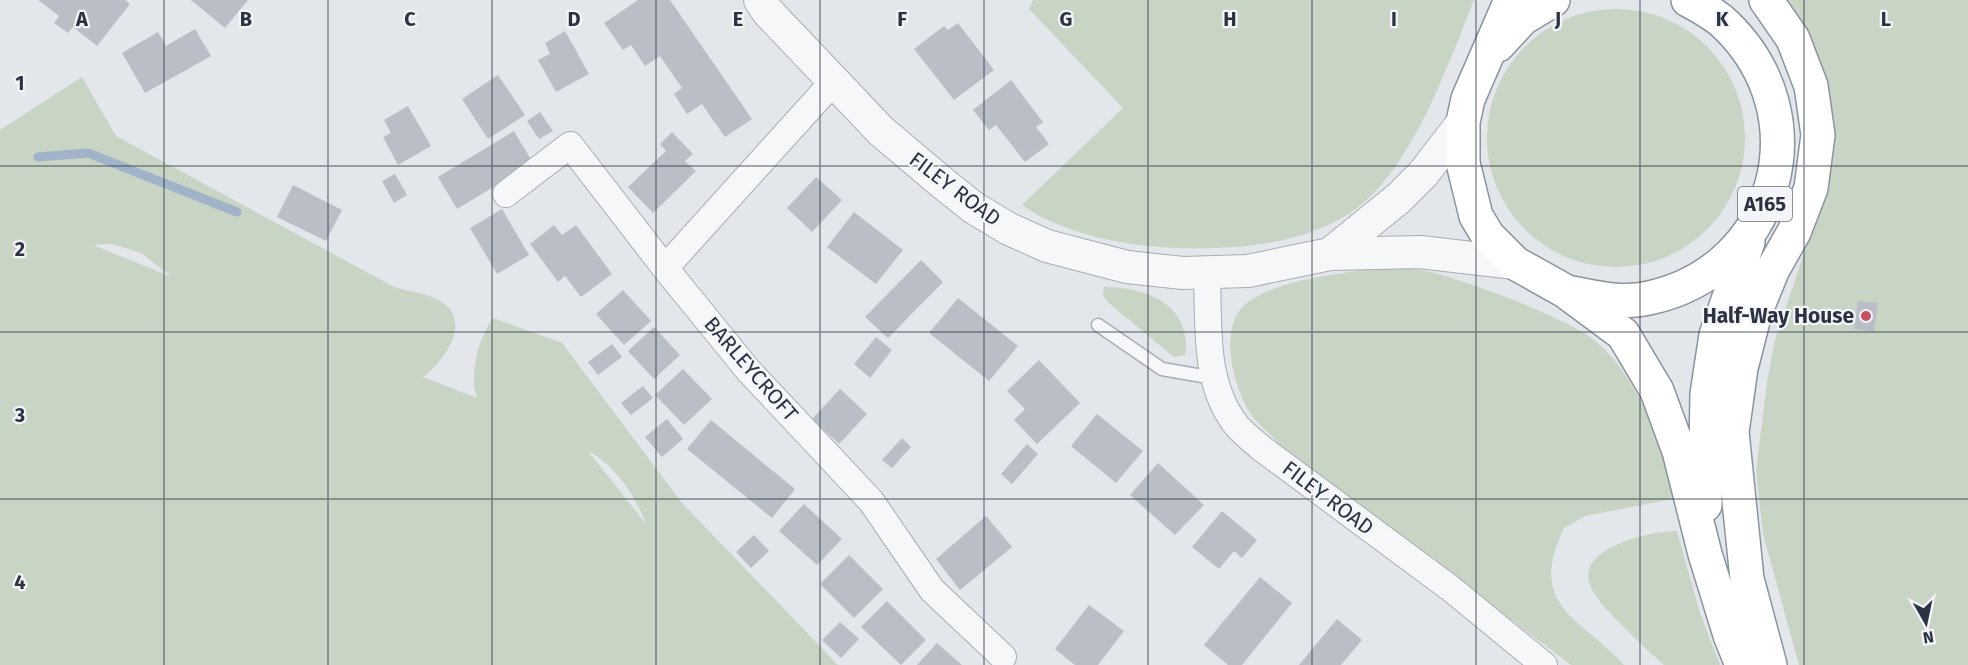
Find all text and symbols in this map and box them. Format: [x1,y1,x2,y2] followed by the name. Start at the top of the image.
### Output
[75,7,89,31] text: A
[240,7,252,31] text: B
[404,7,416,31] text: C
[567,7,581,31] text: D
[733,7,743,31] text: E
[897,7,907,31] text: F
[1060,7,1072,31] text: G
[1223,7,1237,31] text: H
[1391,7,1397,31] text: I
[1554,7,1561,31] text: J
[1716,7,1729,31] text: K
[1881,7,1891,31] text: L
[15,71,25,95] text: 1
[904,146,1006,232] street label: FILEY ROAD
[1738,187,1792,221] road number: A165
[15,237,25,261] text: 2
[1703,303,1854,329] place label: Half-Way House
[1859,309,1873,323] marker: Half-Way House
[699,311,804,427] street label: BARLEYCROFT
[14,403,25,427] text: 3
[1277,455,1379,541] street label: FILEY ROAD
[14,570,26,594] text: 4
[1896,593,1956,653] north arrow
[1922,627,1935,648] text: N

